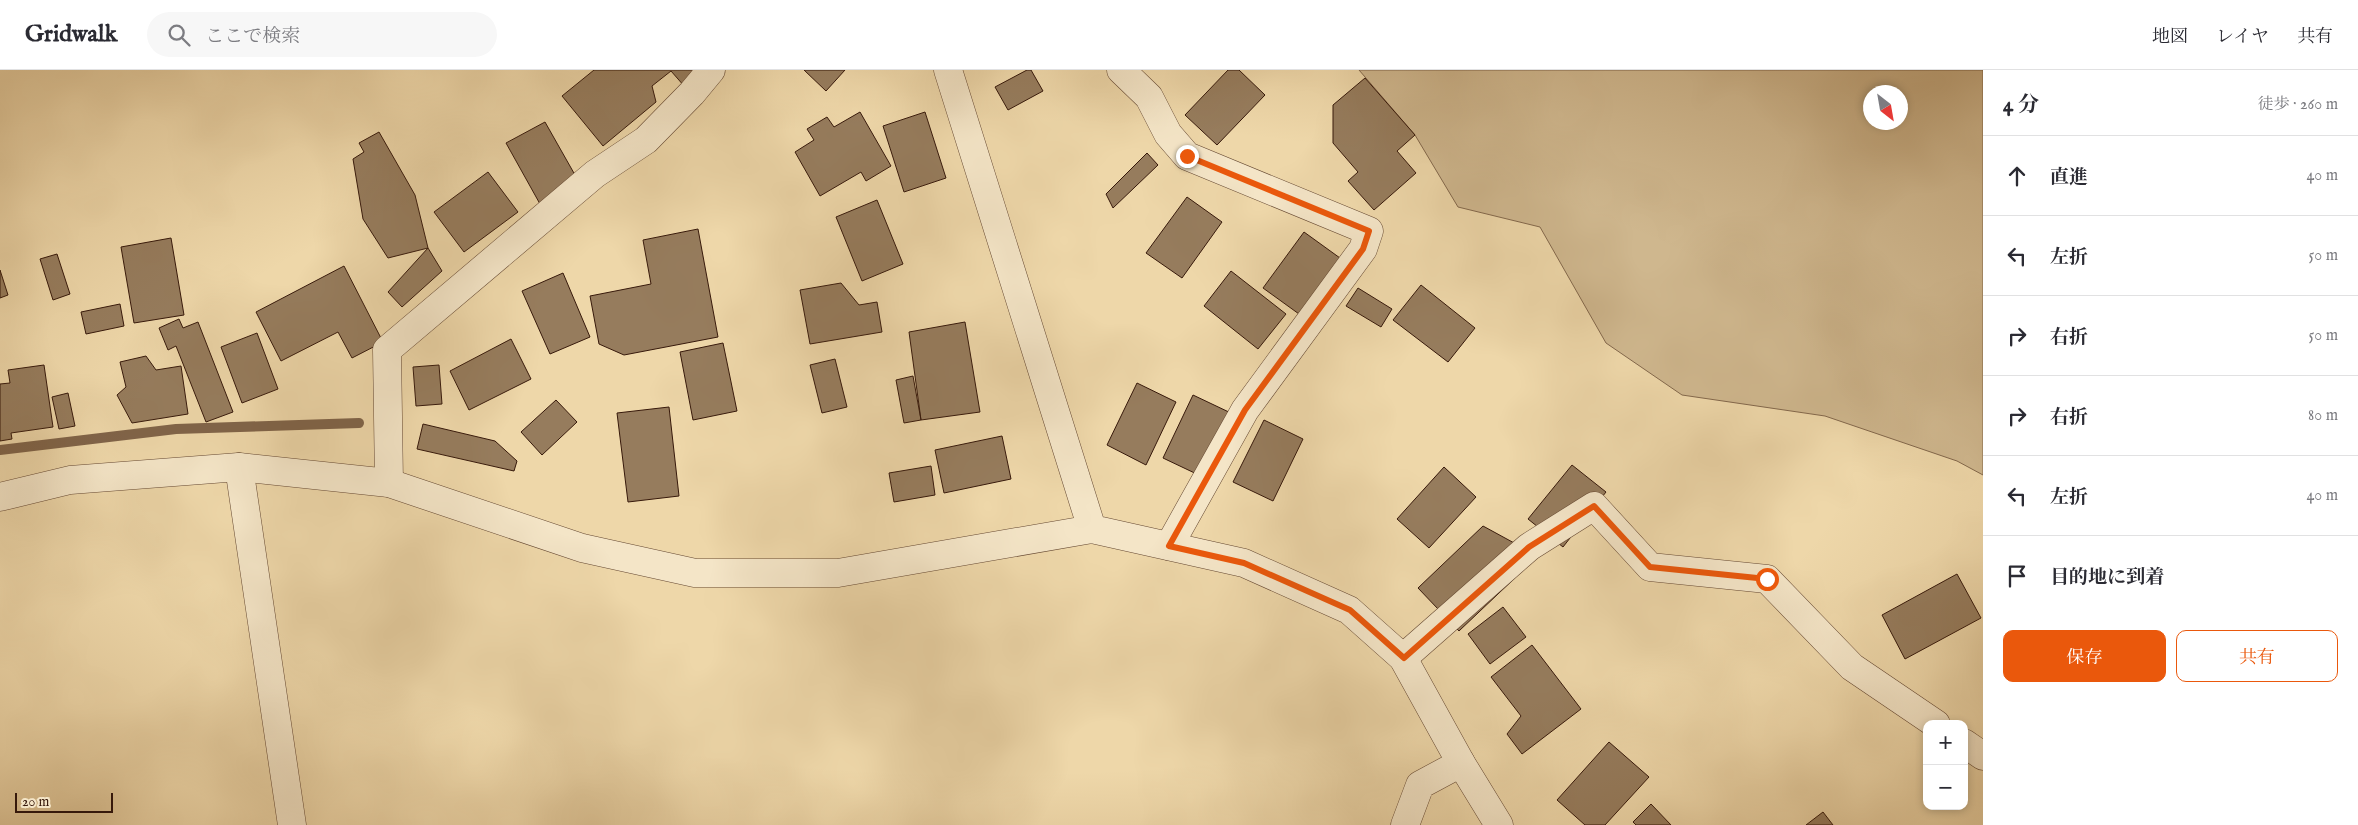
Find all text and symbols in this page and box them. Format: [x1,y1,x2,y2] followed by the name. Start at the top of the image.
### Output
[147,12,497,57] search box
[25,19,117,50] text: Gridwalk
[165,21,193,49] icon: search
[205,25,300,49] text: ここで検索
[2152,26,2188,49] text: 地図
[2216,26,2269,49] text: レイヤ
[2297,26,2333,49] text: 共有
[1863,85,1908,130] north arrow
[2003,92,2039,119] text: 4 分
[2258,95,2338,115] text: 徒歩 · 260 m
[1176,145,1199,168] route end
[2003,162,2031,190] icon: ahead
[2050,166,2088,190] text: 直進
[2306,166,2338,186] text: 40 m
[2003,242,2031,270] icon: left
[2050,246,2088,270] text: 左折
[2309,246,2338,266] text: 50 m
[2003,322,2031,350] icon: right
[2050,326,2088,350] text: 右折
[2309,326,2338,346] text: 50 m
[2003,402,2031,430] icon: right
[2050,406,2088,430] text: 右折
[2308,406,2338,426] text: 80 m
[2003,482,2031,510] icon: left
[2050,486,2088,510] text: 左折
[2306,486,2338,506] text: 40 m
[2003,562,2031,590] icon: arrive
[2050,566,2164,590] text: 目的地に到着
[1756,568,1779,591] route start
[2003,630,2166,682] button: 保存
[2176,630,2338,682] button: 共有
[1923,720,1968,810] map controls
[1923,720,1968,765] button: +
[1923,765,1968,810] button: −
[15,790,112,813] scale bar
[22,793,49,811] text: 20 m

